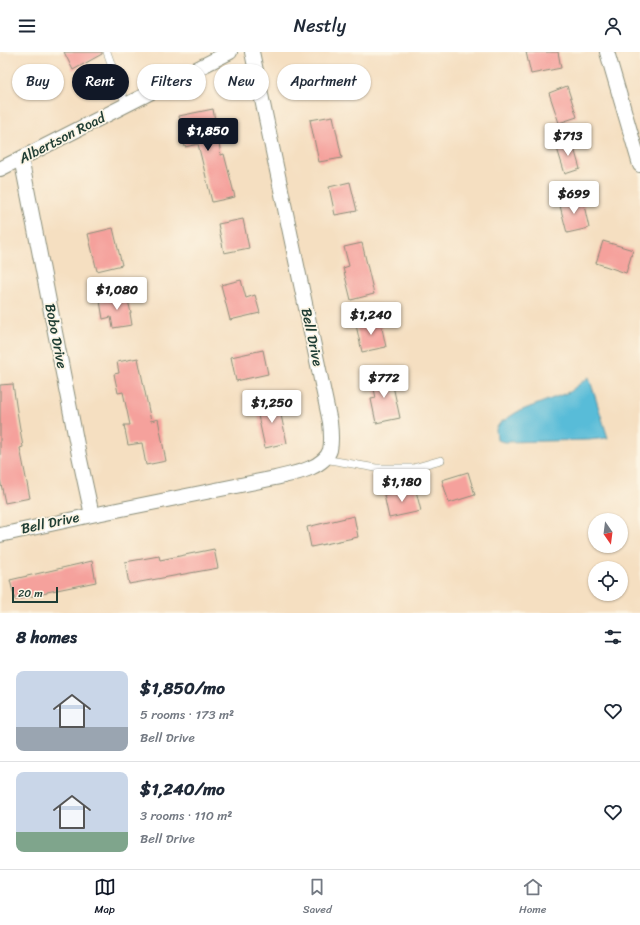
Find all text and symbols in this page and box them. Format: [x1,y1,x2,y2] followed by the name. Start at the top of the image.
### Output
[294,10,346,42] text: Nestly
[16,15,38,37] icon: menu
[602,15,624,37] icon: person
[12,64,64,100] chip: Buy
[72,64,129,100] chip: Rent
[137,64,206,100] chip: Filters
[214,64,269,100] chip: New
[277,64,371,100] chip: Apartment
[13,105,111,171] street label: Albertson Road
[175,118,241,152] pin: $1,850
[187,119,229,142] text: $1,850
[544,123,592,157] pin: $713
[554,124,582,147] text: $713
[550,181,598,215] pin: $699
[558,182,590,205] text: $699
[84,277,150,311] pin: $1,080
[96,278,138,301] text: $1,080
[37,301,75,371] street label: Bobo Drive
[338,302,404,336] pin: $1,240
[350,303,392,326] text: $1,240
[294,306,330,369] street label: Bell Drive
[360,365,408,399] pin: $772
[368,366,400,389] text: $772
[239,390,305,424] pin: $1,250
[251,391,293,414] text: $1,250
[369,469,435,503] pin: $1,180
[382,470,422,493] text: $1,180
[19,505,82,541] street label: Bell Drive
[588,513,628,553] north arrow
[588,513,628,601] map controls
[588,561,628,601] button: locate
[18,584,43,603] text: 20 m
[12,585,58,604] scale bar
[16,622,77,652] text: 8 homes
[602,626,624,648] icon: filters
[140,673,225,703] text: $1,850/mo
[48,687,96,735] icon: home
[602,700,624,722] icon: heart
[140,703,234,726] text: 5 rooms · 173 m²
[140,726,195,749] text: Bell Drive
[140,774,225,804] text: $1,240/mo
[48,788,96,836] icon: home
[602,801,624,823] icon: heart
[140,804,232,827] text: 3 rooms · 110 m²
[140,827,195,850] text: Bell Drive
[94,876,116,919] tab: Map
[303,876,332,919] tab: Saved
[519,876,546,919] tab: Home

